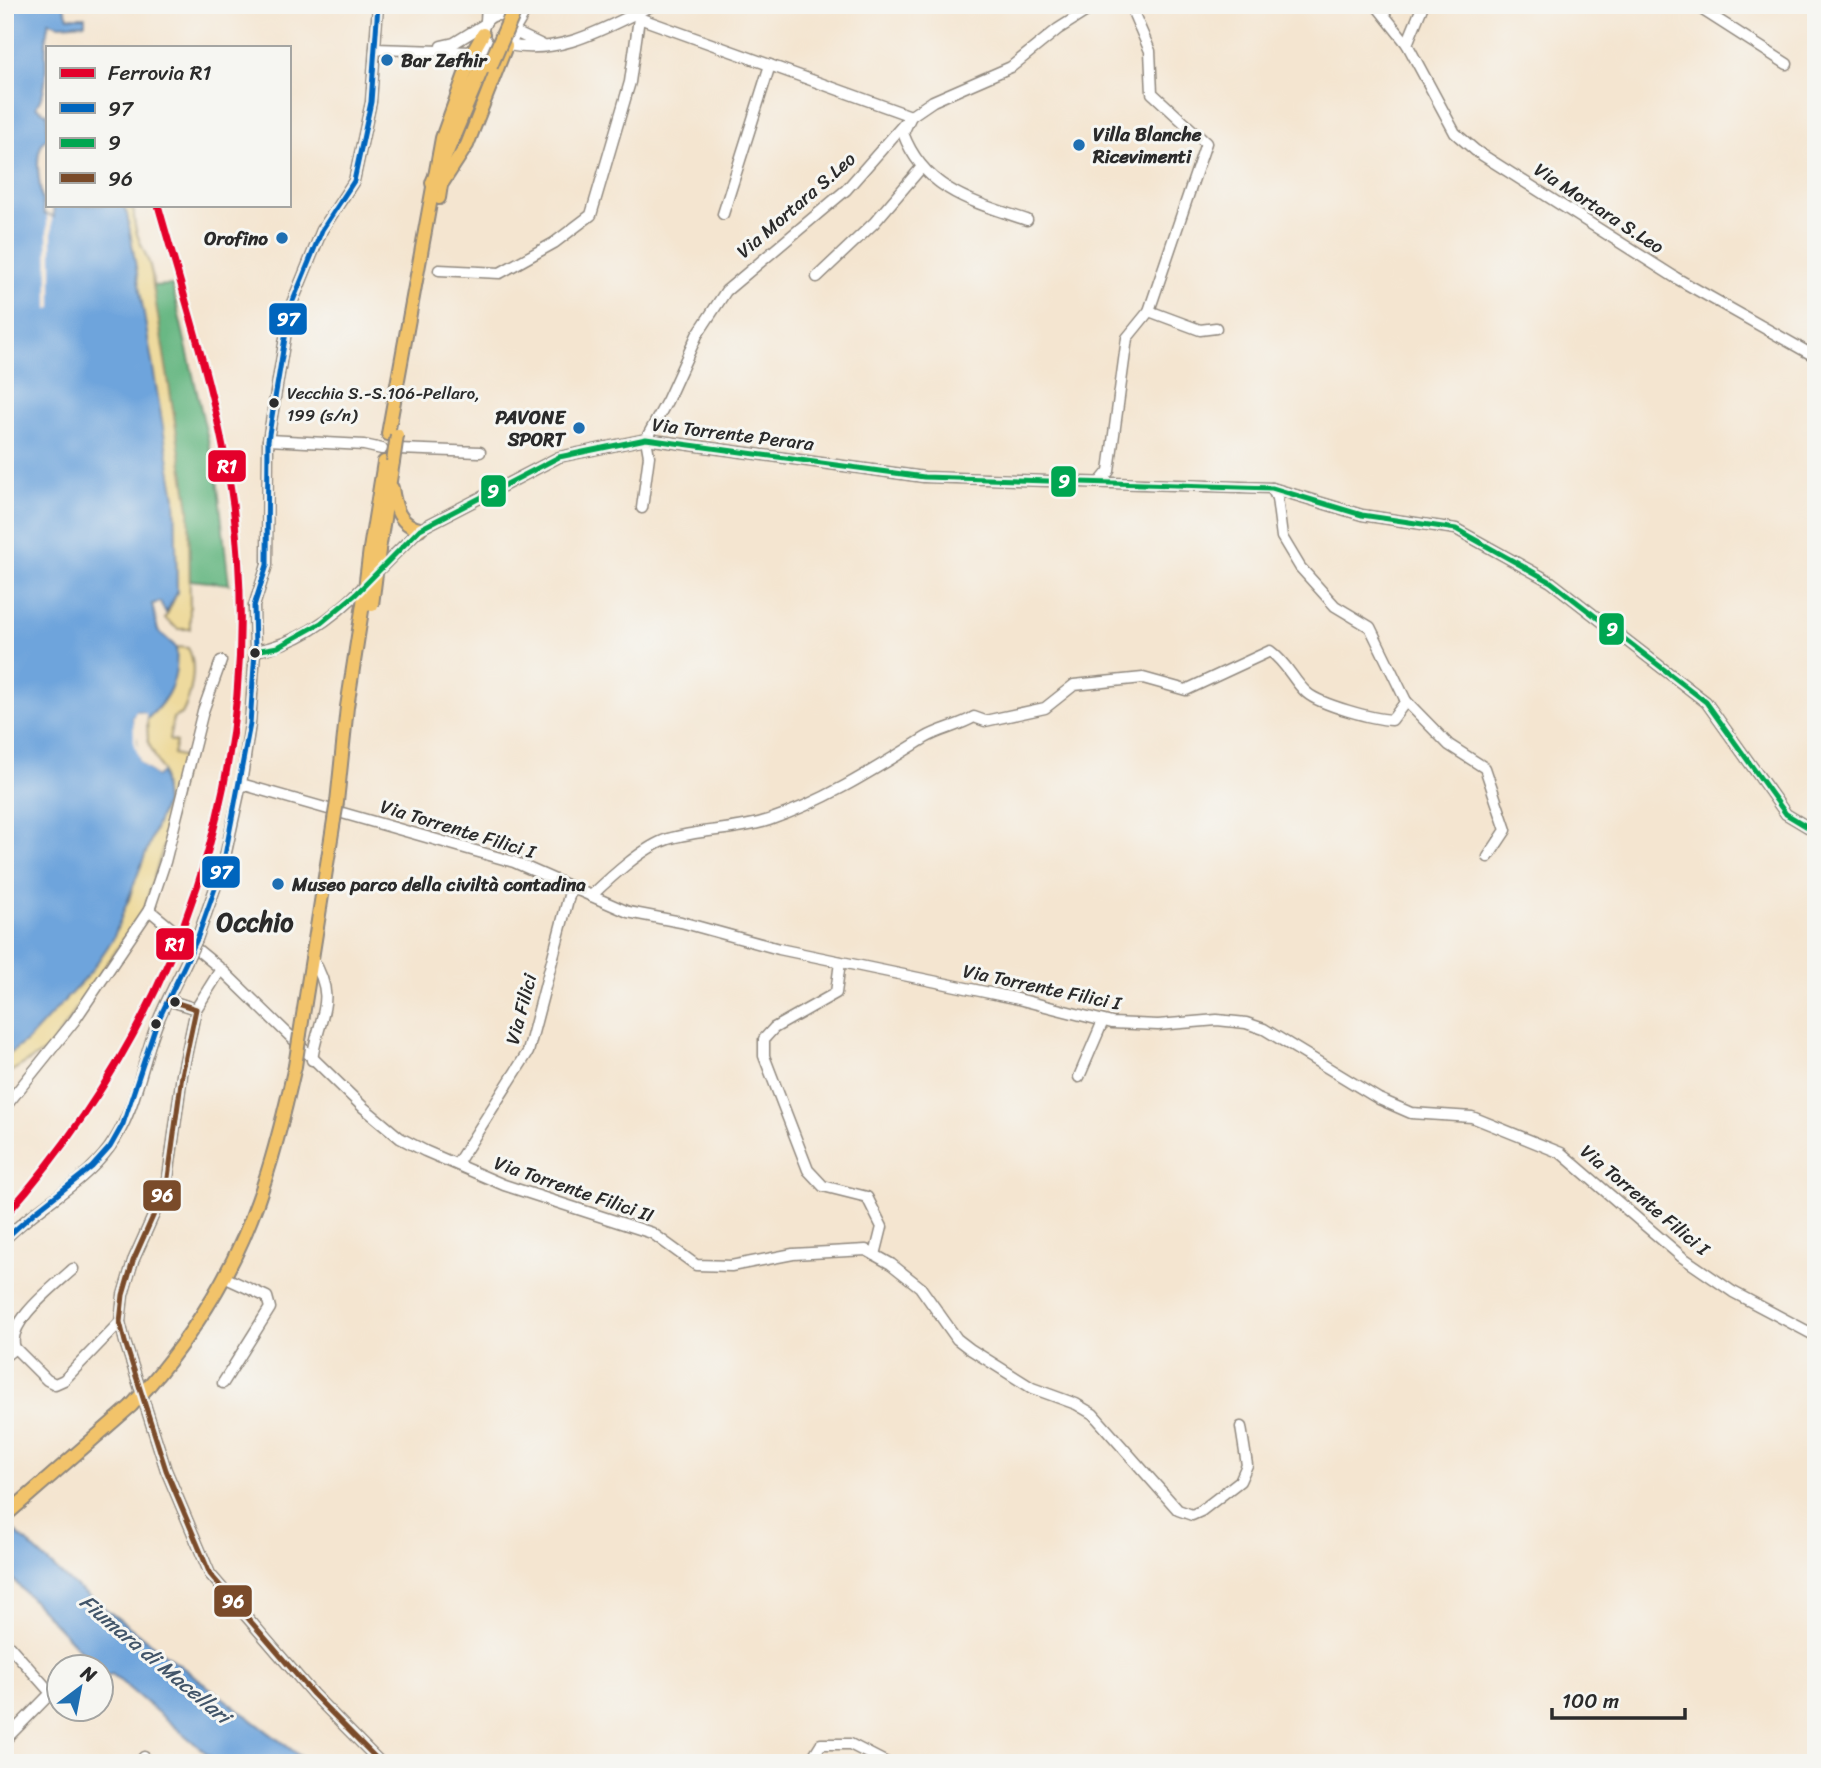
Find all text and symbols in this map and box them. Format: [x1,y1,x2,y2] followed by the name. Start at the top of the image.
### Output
[401,44,488,77] place label: Bar Zefhir
[46,46,290,206] legend
[379,52,395,68] marker: Bar Zefhir
[108,54,211,92] text: Ferrovia R1
[108,90,135,128] text: 97
[1092,118,1202,173] place label: Villa Blanche Ricevimenti
[108,124,121,162] text: 9
[1071,137,1087,153] marker: Villa Blanche Ricevimenti
[729,143,864,267] street label: Via Mortara S.Leo
[1527,153,1671,263] street label: Via Mortara S.Leo
[108,160,133,198] text: 96
[204,222,268,255] place label: Orofino
[274,230,290,246] marker: Orofino
[268,302,308,336] line badge: 97
[277,303,301,336] text: 97
[287,378,480,430] place label: Vecchia S.-S.106-Pellaro, 199 (s/n)
[267,396,281,410] marker: Vecchia S.-S.106-Pellaro, 199 (s/n)
[495,401,566,456] place label: PAVONE SPORT
[650,408,816,460] street label: Via Torrente Perara
[571,420,587,436] marker: PAVONE SPORT
[207,449,247,483] line badge: R1
[216,450,237,483] text: R1
[1050,465,1077,498] line badge: 9
[1058,465,1070,498] text: 9
[480,474,507,508] line badge: 9
[487,475,499,508] text: 9
[1598,612,1625,646] line badge: 9
[1606,613,1618,646] text: 9
[248,646,262,660] unlabelled marker
[376,790,541,869] street label: Via Torrente Filici I
[201,855,241,889] line badge: 97
[210,856,234,889] text: 97
[291,868,586,901] place label: Museo parco della civiltà contadina
[270,876,286,892] marker: Museo parco della civiltà contadina
[217,899,294,945] district label: Occhio
[155,927,195,961] line badge: R1
[164,928,185,961] text: R1
[960,954,1126,1020] street label: Via Torrente Filici I
[496,969,546,1048] street label: Via Filici
[168,995,182,1009] unlabelled marker
[149,1017,163,1031] unlabelled marker
[1573,1136,1718,1265] street label: Via Torrente Filici I
[490,1146,658,1232] street label: Via Torrente Filici II
[142,1179,182,1212] line badge: 96
[151,1179,173,1212] text: 96
[71,1584,242,1737] water label: Fiumara di Macellari
[213,1584,253,1618] line badge: 96
[222,1585,244,1618] text: 96
[46,1652,116,1722] north arrow
[74,1656,104,1692] text: N
[1552,1677,1685,1721] scale bar
[1562,1682,1619,1720] text: 100 m

